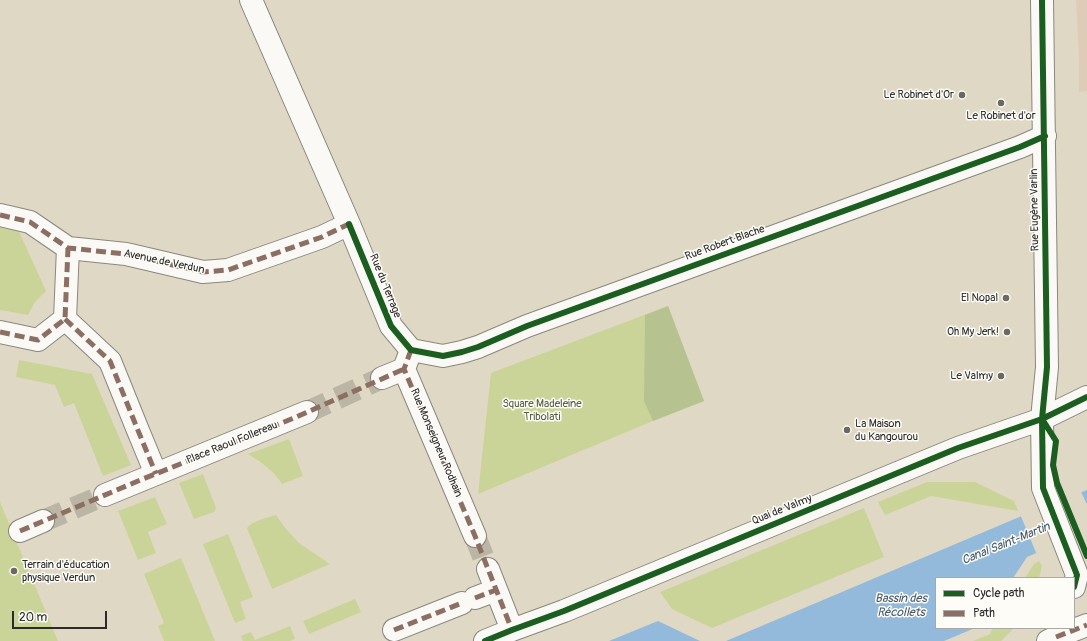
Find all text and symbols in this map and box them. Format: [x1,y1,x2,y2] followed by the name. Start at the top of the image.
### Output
[884,88,954,102] place label: Le Robinet d'Or
[957,90,967,100] marker: Le Robinet d'Or
[996,98,1006,108] marker: Le Robinet d'or
[966,109,1036,123] place label: Le Robinet d'or
[1028,169,1042,251] street label: Rue Eugène Varlin
[683,222,767,264] street label: Rue Robert Blache
[122,247,206,277] street label: Avenue de Verdun
[366,252,404,320] street label: Rue du Terrage
[961,291,998,305] place label: El Nopal
[1001,293,1011,303] marker: El Nopal
[947,325,999,339] place label: Oh My Jerk!
[1002,327,1012,337] marker: Oh My Jerk!
[950,369,993,383] place label: Le Valmy
[996,371,1006,381] marker: Le Valmy
[407,387,465,499] street label: Rue Monseigneur Rodhain
[502,397,582,423] park label: Square Madeleine Tribolati
[855,417,918,443] place label: La Maison du Kangourou
[184,419,280,467] street label: Place Raoul Follereau
[842,425,852,435] marker: La Maison du Kangourou
[750,492,814,528] street label: Quai de Valmy
[960,520,1052,568] water label: Canal Saint-Martin
[22,558,109,584] place label: Terrain d'éducation physique Verdun
[9,566,19,576] marker: Terrain d'éducation physique Verdun
[935,577,1075,629] legend
[973,586,1024,601] text: Cycle path
[875,592,927,620] water label: Bassin des Récollets
[14,603,109,629] scale bar
[973,606,995,621] text: Path
[19,610,47,625] text: 20 m

